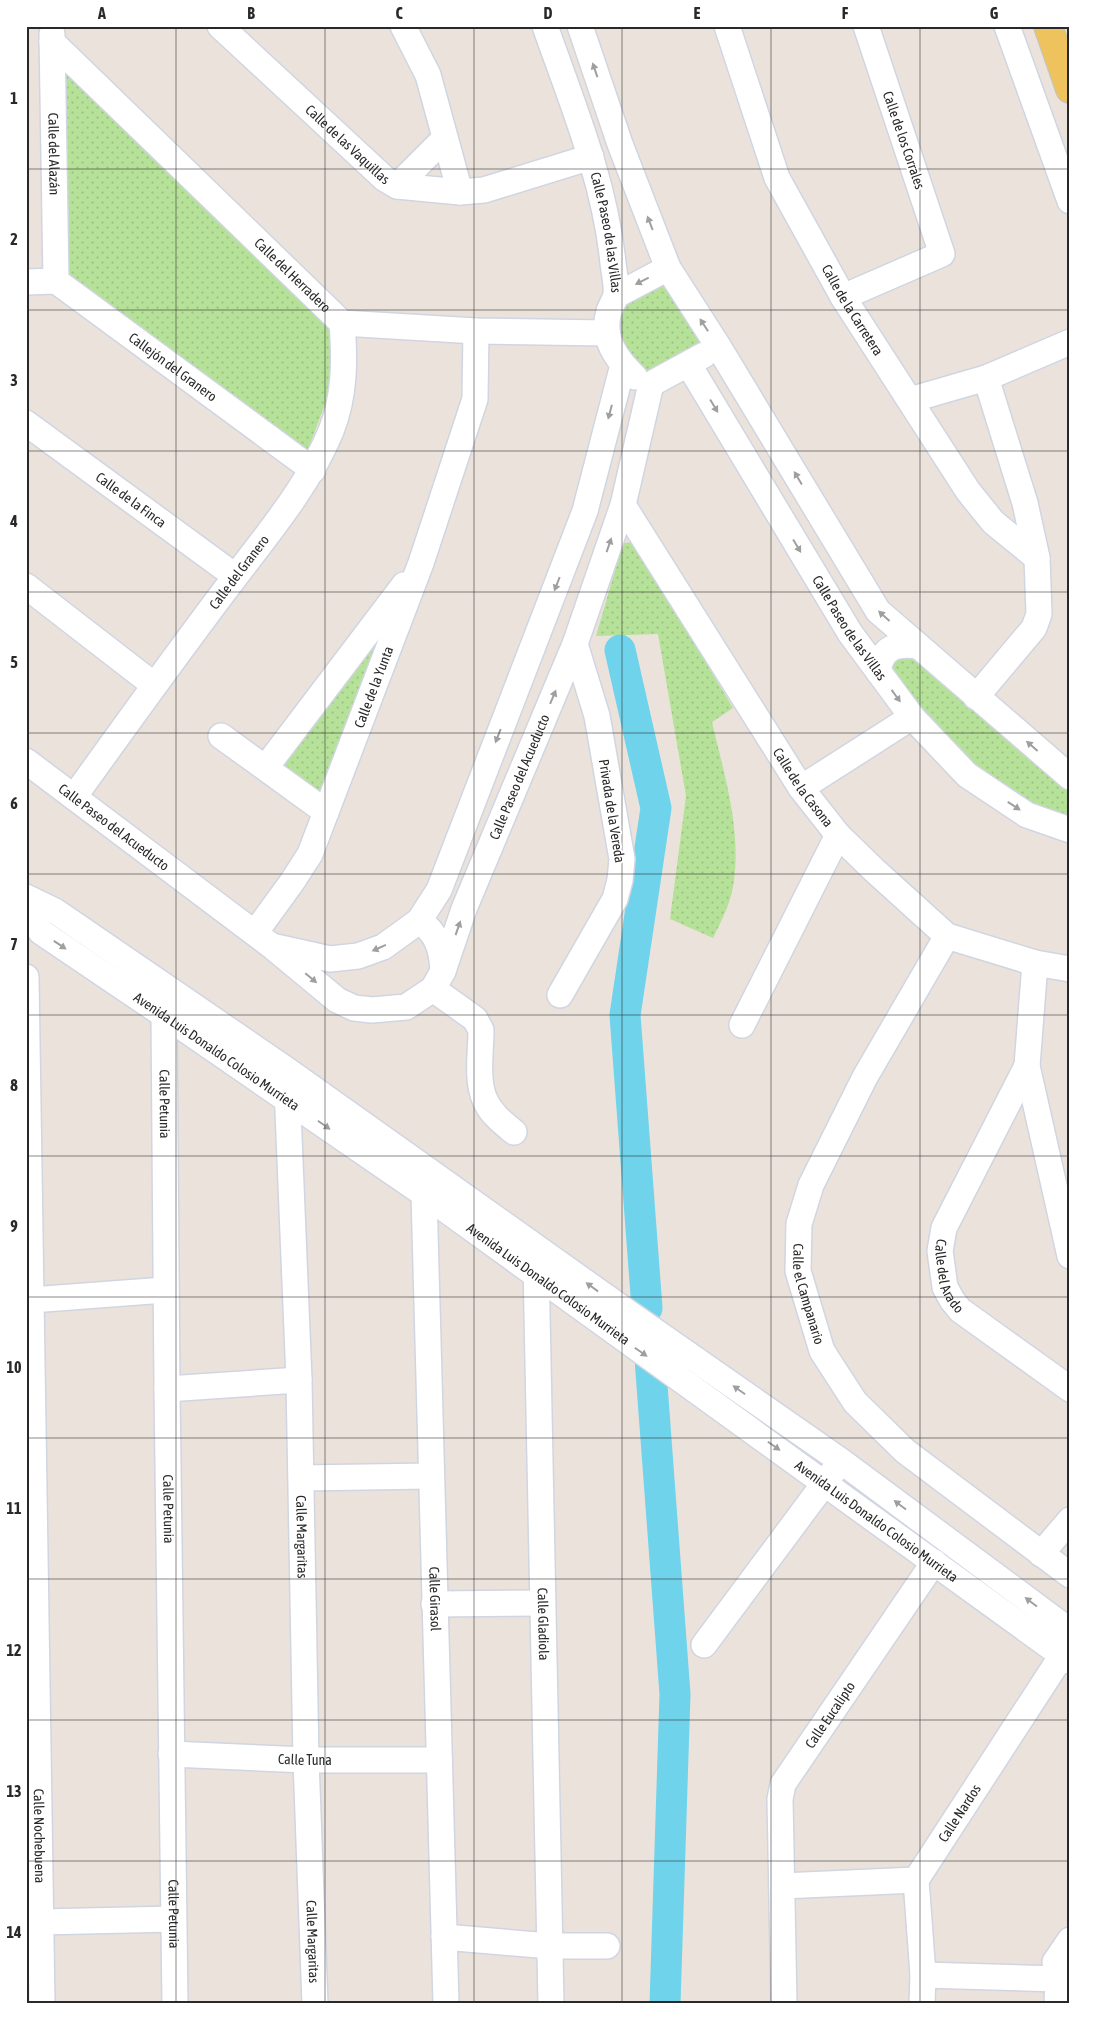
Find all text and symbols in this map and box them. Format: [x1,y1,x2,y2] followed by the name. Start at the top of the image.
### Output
[97,4,106,22] text: A
[247,4,255,22] text: B
[395,4,403,22] text: C
[544,4,553,22] text: D
[694,4,701,22] text: E
[842,4,849,22] text: F
[990,4,999,22] text: G
[590,62,598,77] one-way arrow
[10,89,18,107] text: 1
[880,89,928,191] street label: Calle de los Corrales
[302,101,392,188] street label: Calle de las Vaquillas
[45,113,63,195] street label: Calle del Alazán
[587,170,624,293] street label: Calle Paseo de las Villas
[646,216,654,230] one-way arrow
[10,230,18,248] text: 2
[251,235,334,316] street label: Calle del Herradero
[819,262,886,358] street label: Calle de la Carretera
[636,277,649,286] one-way arrow
[700,318,709,331] one-way arrow
[126,329,220,405] street label: Callejón del Granero
[10,371,18,389] text: 3
[710,400,719,413] one-way arrow
[606,405,614,420] one-way arrow
[93,469,169,531] street label: Calle de la Finca
[793,472,802,485] one-way arrow
[9,512,18,530] text: 4
[206,532,272,612] street label: Calle del Granero
[606,537,614,552] one-way arrow
[793,539,802,552] one-way arrow
[809,572,890,683] street label: Calle Paseo de las Villas
[552,577,560,591] one-way arrow
[878,610,890,622] one-way arrow
[351,644,396,730] street label: Calle de la Yunta
[10,653,18,671] text: 5
[891,689,901,703] one-way arrow
[550,690,558,704] one-way arrow
[486,712,553,842] street label: Calle Paseo del Acueducto
[494,728,501,743] one-way arrow
[1027,740,1039,752] one-way arrow
[770,745,837,830] street label: Calle de la Casona
[596,758,628,864] street label: Privada de la Vereda
[55,780,172,874] street label: Calle Paseo del Acueducto
[10,794,18,812] text: 6
[1007,802,1020,811] one-way arrow
[454,920,462,935] one-way arrow
[10,935,18,953] text: 7
[53,940,66,949] one-way arrow
[372,944,386,952] one-way arrow
[304,973,317,984] one-way arrow
[131,989,302,1114] street label: Avenida Luis Donaldo Colosio Murrieta
[156,1070,173,1138] street label: Calle Petunia
[10,1076,18,1094] text: 8
[317,1120,331,1130] one-way arrow
[10,1217,18,1235] text: 9
[464,1220,633,1348] street label: Avenida Luis Donaldo Colosio Murrieta
[932,1238,967,1316] street label: Calle del Arado
[790,1243,828,1346] street label: Calle el Campanario
[585,1282,599,1292] one-way arrow
[634,1347,648,1357] one-way arrow
[6,1358,22,1376] text: 10
[732,1385,746,1395] one-way arrow
[767,1441,780,1451] one-way arrow
[792,1457,961,1585] street label: Avenida Luis Donaldo Colosio Murrieta
[160,1474,177,1544] street label: Calle Petunia
[293,1495,311,1579] street label: Calle Margaritas
[6,1499,22,1517] text: 11
[893,1500,907,1510] one-way arrow
[426,1566,444,1632] street label: Calle Girasol
[535,1587,552,1660] street label: Calle Gladiola
[1025,1596,1038,1607] one-way arrow
[6,1641,22,1659] text: 12
[802,1679,858,1751] street label: Calle Eucalipto
[278,1751,332,1768] street label: Calle Tuna
[935,1781,984,1845] street label: Calle Nardos
[6,1782,22,1800] text: 13
[31,1788,48,1883] street label: Calle Nochebuena
[165,1879,182,1948] street label: Calle Petunia
[303,1900,322,1983] street label: Calle Margaritas
[6,1923,22,1941] text: 14

